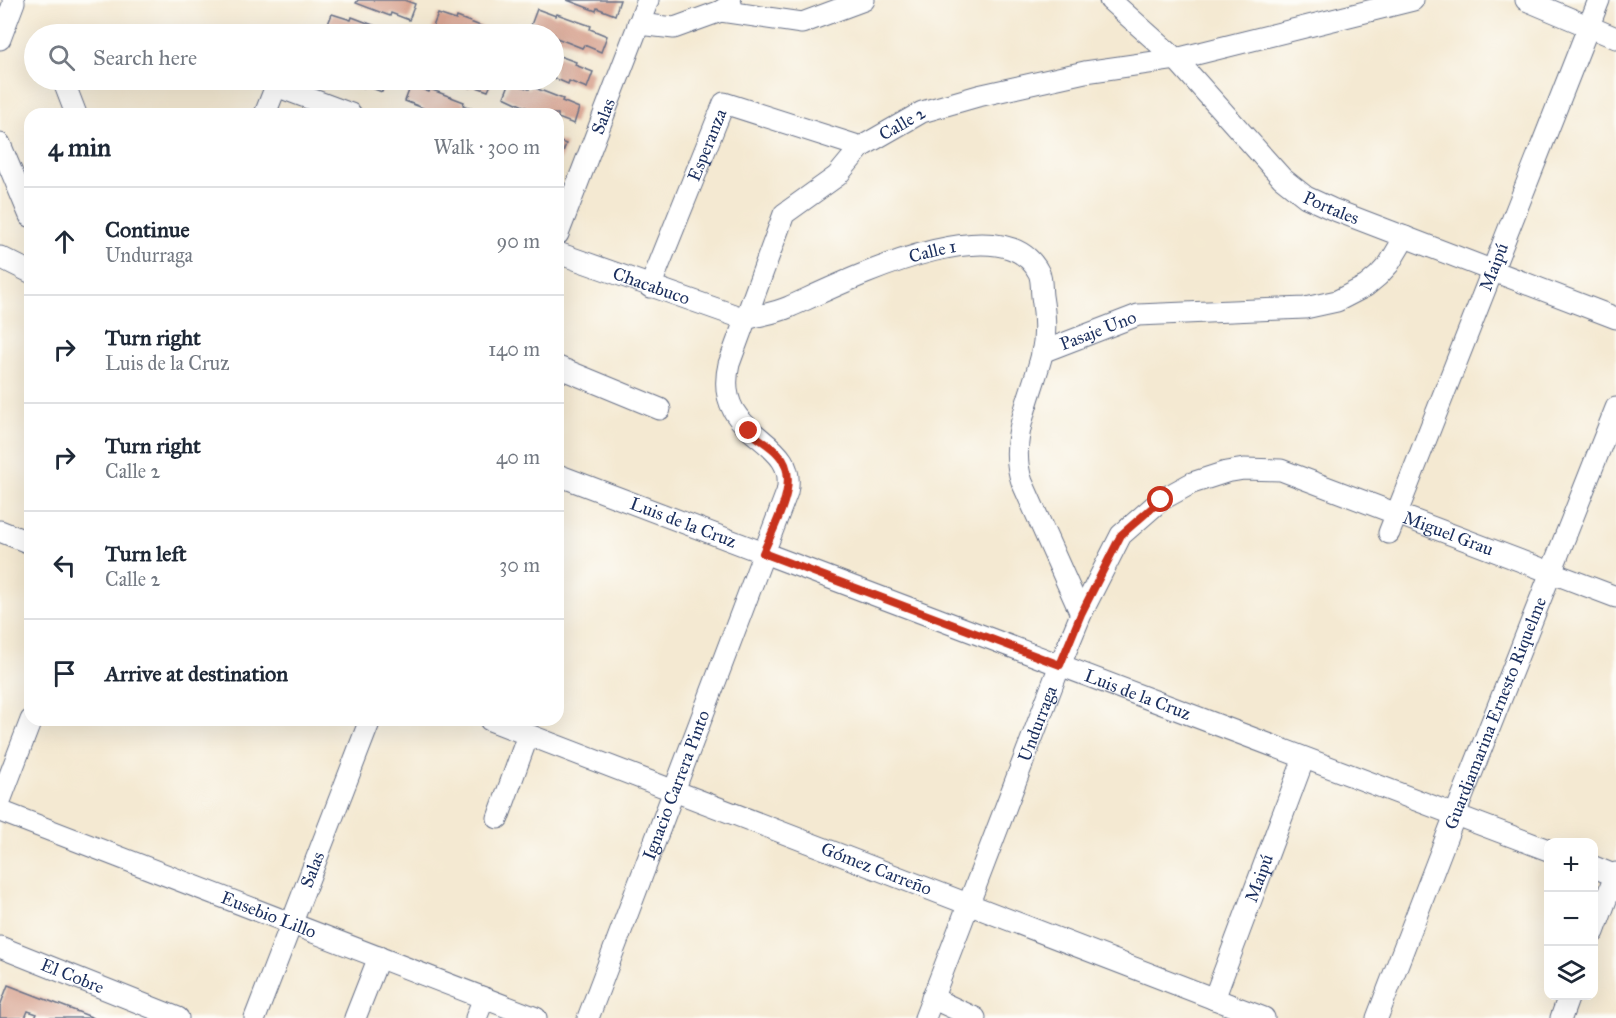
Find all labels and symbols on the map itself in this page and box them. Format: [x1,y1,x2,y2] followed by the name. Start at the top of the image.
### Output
[586,95,620,138] street label: Salas
[875,101,929,145] street label: Calle 2
[683,105,732,184] street label: Esperanza
[1300,186,1362,229] street label: Portales
[906,235,958,268] street label: Calle 1
[1474,239,1513,294] street label: Maipú
[610,262,693,310] street label: Chacabuco
[1057,306,1139,355] street label: Pasaje Uno
[735,417,761,443] route end
[1147,486,1173,512] route start
[627,492,740,553] street label: Luis de la Cruz
[1400,506,1497,561] street label: Miguel Grau
[1440,594,1551,832] street label: Guardiamarina Ernesto Riquelme
[1081,664,1194,725] street label: Luis de la Cruz
[1013,682,1062,765] street label: Undurraga
[638,707,714,863] street label: Ignacio Carrera Pinto
[818,837,935,900] street label: Gómez Carreño
[295,848,329,891] street label: Salas
[1240,851,1278,905] street label: Maipú
[218,886,319,943] street label: Eusebio Lillo
[38,953,107,998] street label: El Cobre

